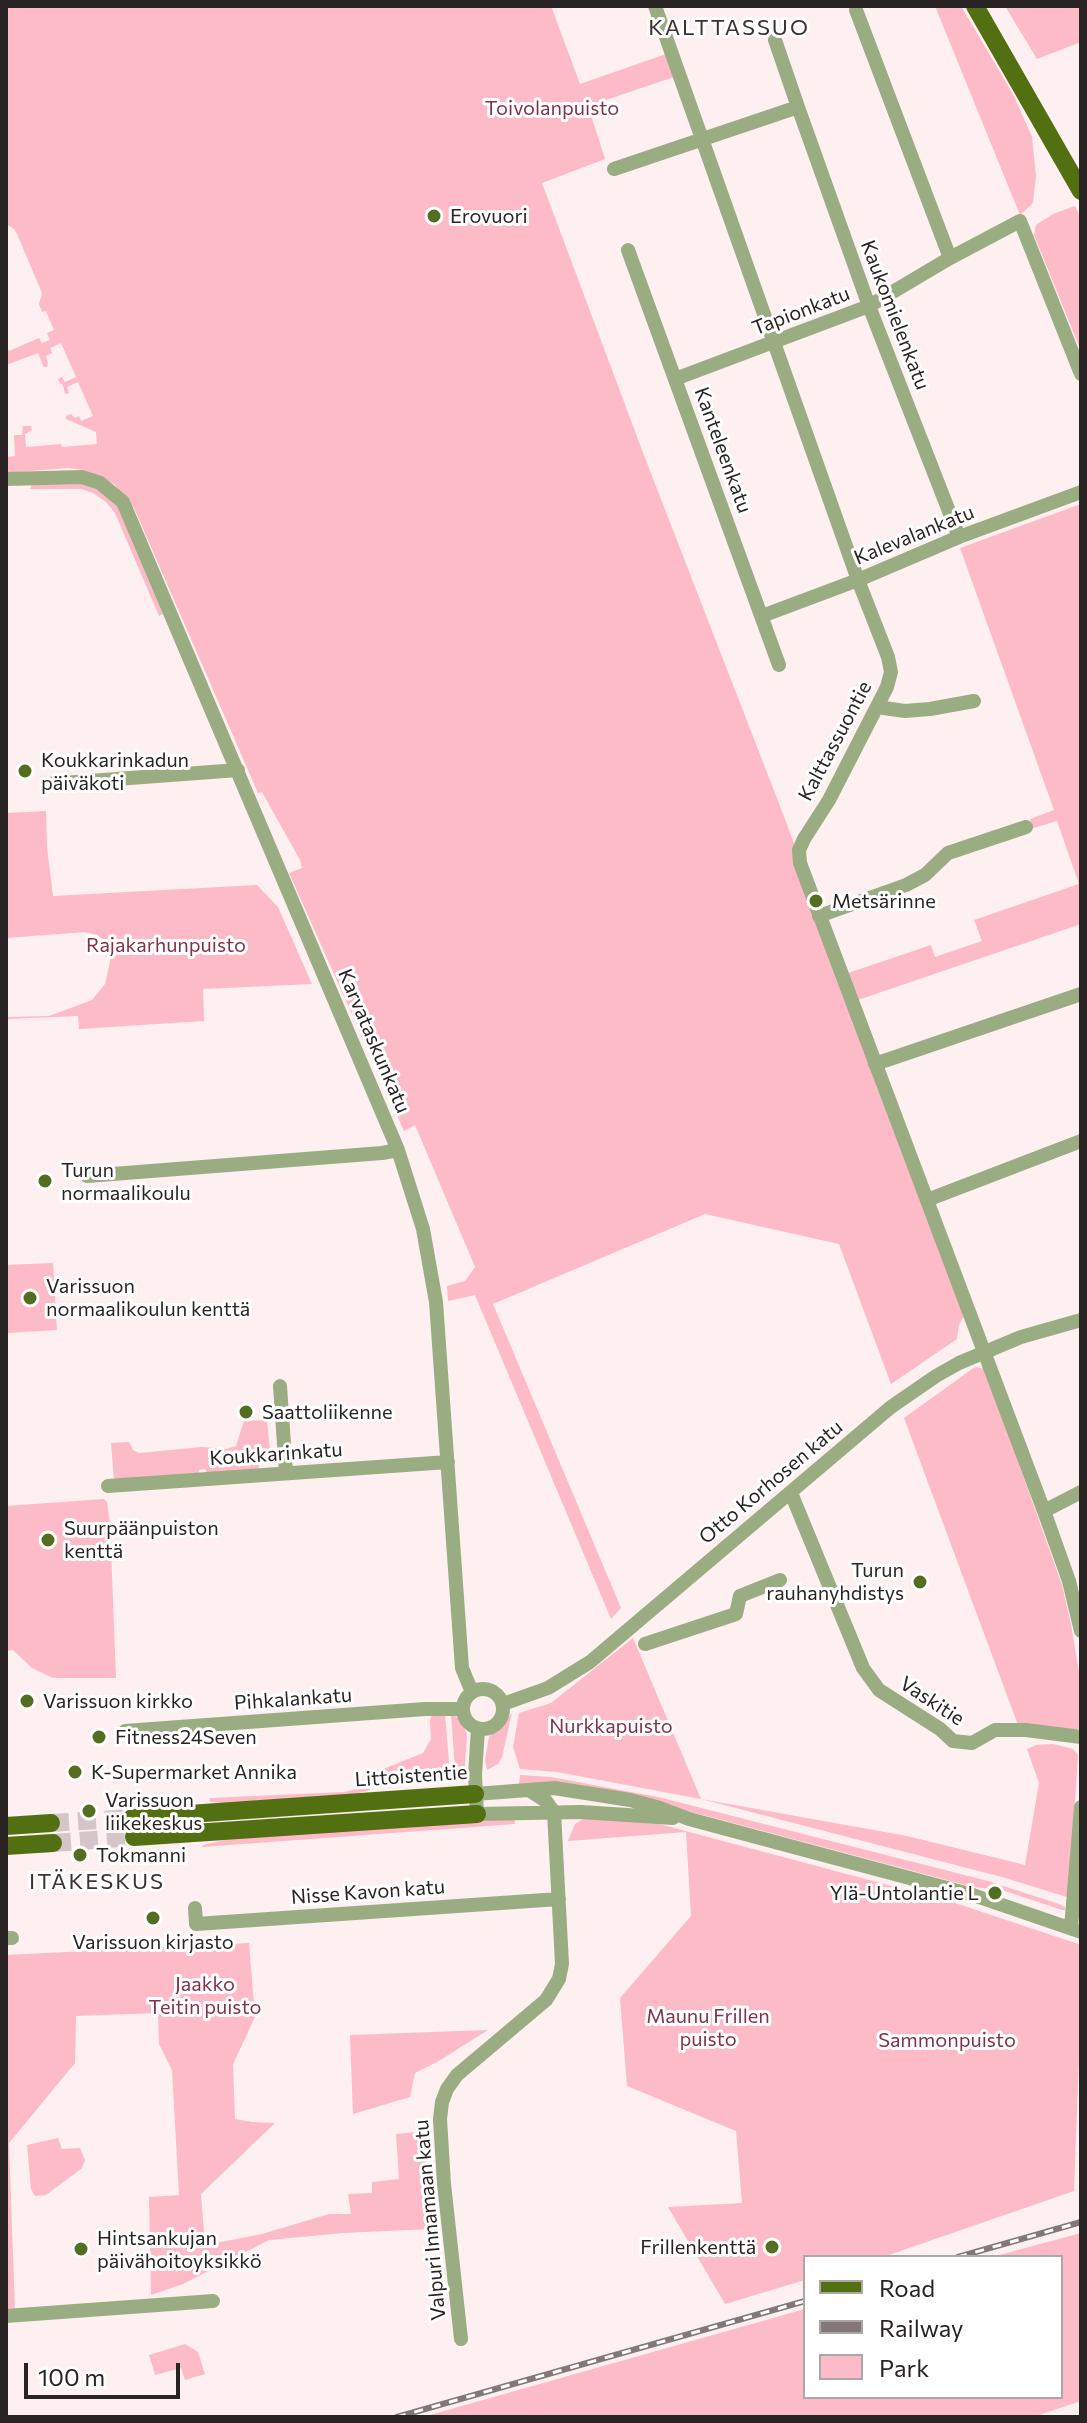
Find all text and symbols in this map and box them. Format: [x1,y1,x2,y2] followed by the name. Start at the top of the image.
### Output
[648,15,810,41] district label: KALTTASSUO
[485,96,619,120] park label: Toivolanpuisto
[450,204,528,228] place label: Erovuori
[425,207,443,225] marker: Erovuori
[855,237,935,393] street label: Kaukomielenkatu
[749,281,853,341] street label: Tapionkatu
[689,384,757,516] street label: Kanteleenkatu
[850,500,978,570] street label: Kalevalankatu
[793,677,877,805] street label: Kalttassuontie
[41,748,189,795] place label: Koukkarinkadun päiväkoti
[16,762,34,780] marker: Koukkarinkadun päiväkoti
[832,889,936,913] place label: Metsärinne
[807,892,825,910] marker: Metsärinne
[86,933,246,957] park label: Rajakarhunpuisto
[333,965,415,1117] street label: Karvataskunkatu
[61,1158,191,1205] place label: Turun normaalikoulu
[36,1172,54,1190] marker: Turun normaalikoulu
[46,1274,250,1321] place label: Varissuon normaalikoulun kenttä
[21,1289,39,1307] marker: Varissuon normaalikoulun kenttä
[262,1400,393,1424] place label: Saattoliikenne
[237,1403,255,1421] marker: Saattoliikenne
[694,1415,848,1549] street label: Otto Korhosen katu
[209,1437,343,1471] street label: Koukkarinkatu
[64,1516,219,1563] place label: Suurpäänpuiston kenttä
[39,1531,57,1549] marker: Suurpäänpuiston kenttä
[766,1558,904,1605] place label: Turun rauhanyhdistys
[911,1573,929,1591] marker: Turun rauhanyhdistys
[895,1671,969,1731] street label: Vaskitie
[233,1683,353,1715] street label: Pihkalankatu
[43,1689,193,1713] place label: Varissuon kirkko
[18,1692,36,1710] marker: Varissuon kirkko
[549,1714,673,1738] park label: Nurkkapuisto
[115,1725,257,1749] place label: Fitness24Seven
[90,1728,108,1746] marker: Fitness24Seven
[91,1760,297,1784] place label: K-Supermarket Annika
[354,1760,468,1792] street label: Littoistentie
[66,1763,84,1781] marker: K-Supermarket Annika
[105,1788,202,1835] place label: Varissuon liikekeskus
[80,1802,98,1820] marker: Varissuon liikekeskus
[96,1843,186,1867] place label: Tokmanni
[71,1846,89,1864] marker: Tokmanni
[29,1869,165,1895] district label: ITÄKESKUS
[290,1875,446,1909] street label: Nisse Kavon katu
[830,1881,979,1905] place label: Ylä-Untolantie L
[986,1884,1004,1902] marker: Ylä-Untolantie L
[144,1909,162,1927] marker: Varissuon kirjasto
[72,1930,234,1954] place label: Varissuon kirjasto
[149,1972,261,2019] park label: Jaakko Teitin puisto
[646,2004,770,2051] park label: Maunu Frillen puisto
[878,2028,1016,2052] park label: Sammonpuisto
[409,2119,451,2321] street label: Valpuri Innamaan katu
[97,2226,262,2273] place label: Hintsankujan päivähoitoyksikkö
[640,2235,756,2259] place label: Frillenkenttä
[763,2238,781,2256] marker: Frillenkenttä
[72,2240,90,2258] marker: Hintsankujan päivähoitoyksikkö
[803,2255,1063,2399] legend
[879,2273,935,2302] text: Road
[879,2313,964,2342] text: Railway
[28,2347,184,2397] scale bar
[879,2353,929,2382] text: Park
[38,2362,105,2391] text: 100 m

